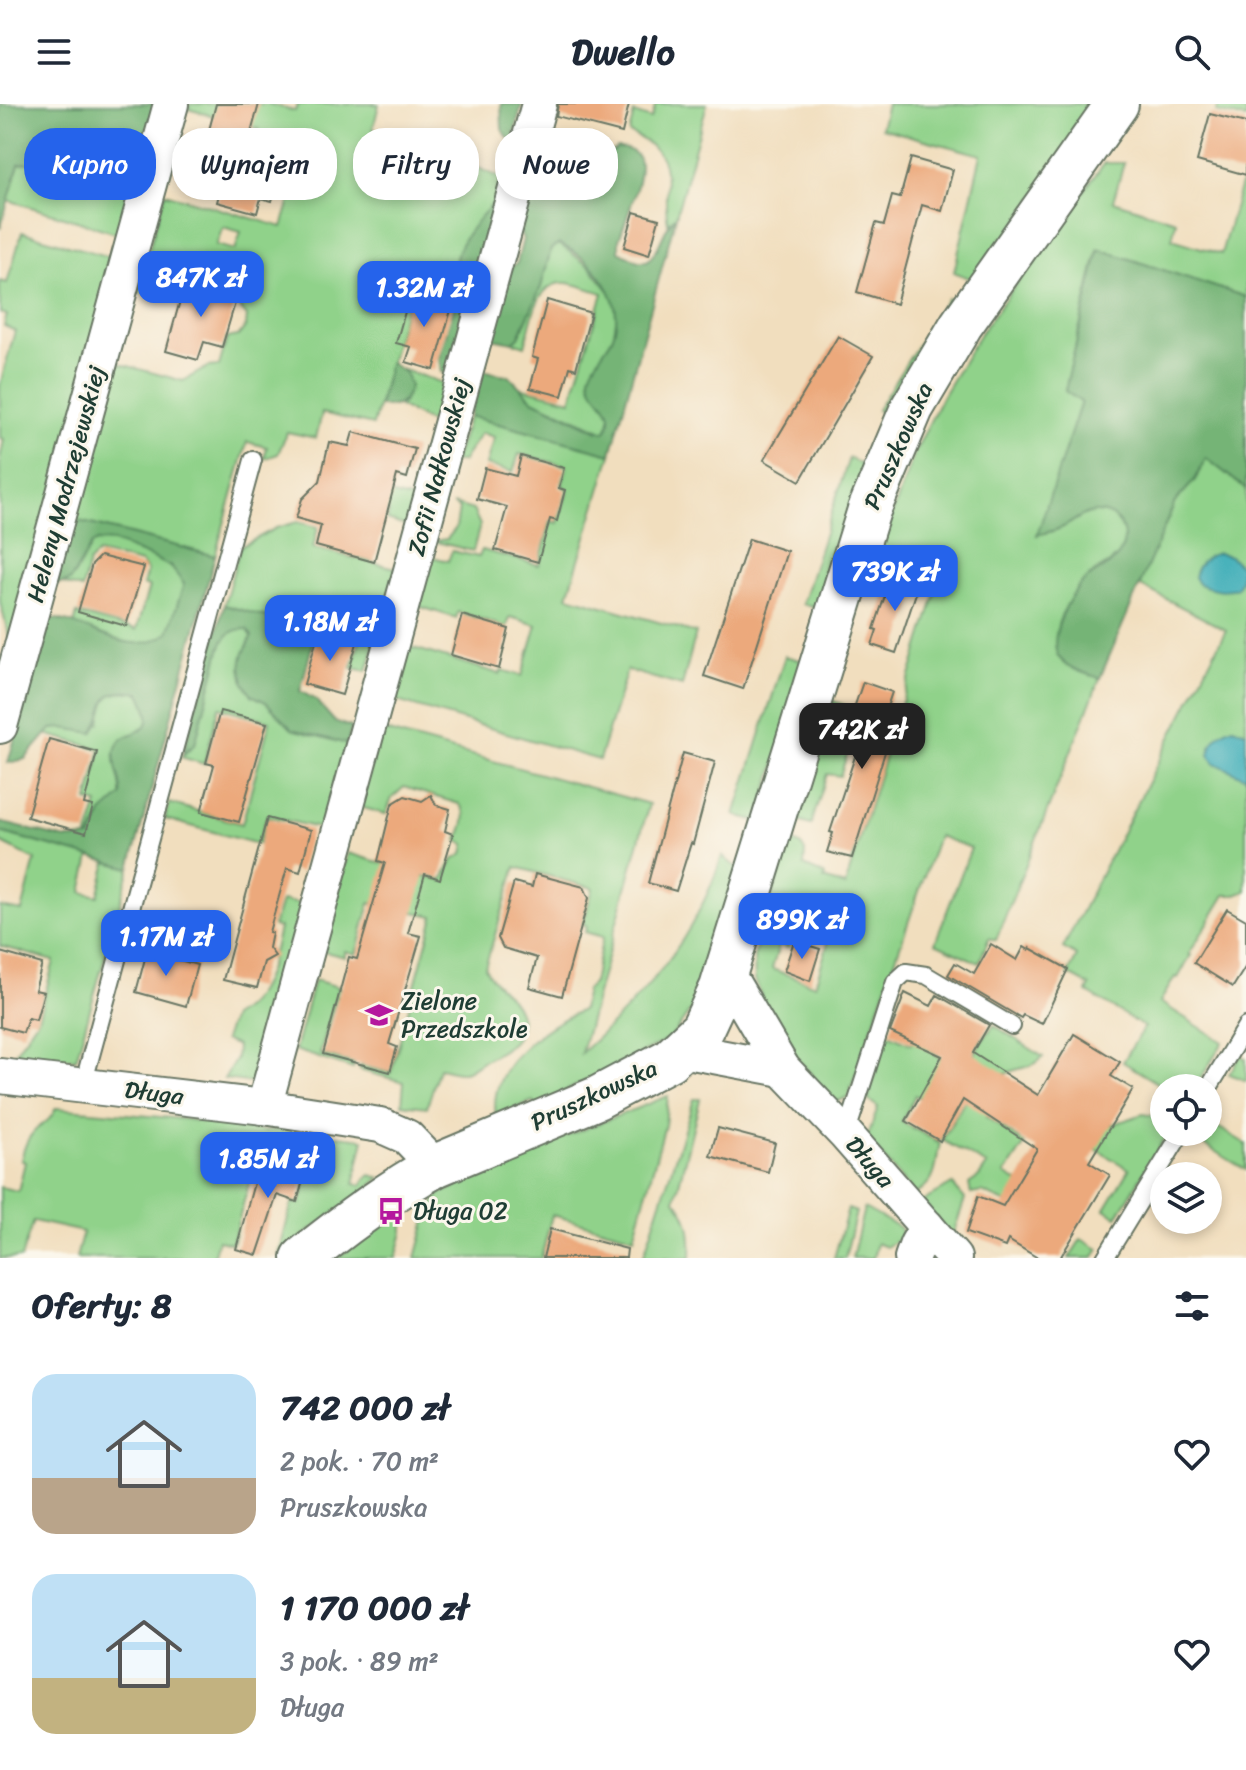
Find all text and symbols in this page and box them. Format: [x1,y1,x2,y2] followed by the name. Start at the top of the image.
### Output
[571,20,675,84] text: Dwello
[32,30,76,74] icon: menu
[1170,30,1214,74] icon: search
[24,128,156,200] chip: Kupno
[172,128,337,200] chip: Wynajem
[353,128,479,200] chip: Filtry
[495,128,618,200] chip: Nowe
[127,251,275,319] pin: 847K zł
[156,254,246,300] text: 847K zł
[341,261,507,329] pin: 1.32M zł
[375,264,473,310] text: 1.32M zł
[14,361,118,607] street label: Heleny Modrzejewskiej
[395,373,483,561] street label: Zofii Nałkowskiej
[851,375,945,517] street label: Pruszkowska
[821,545,969,613] pin: 739K zł
[851,548,939,594] text: 739K zł
[247,595,413,663] pin: 1.18M zł
[283,598,377,644] text: 1.18M zł
[788,703,936,771] pin: 742K zł
[817,706,907,752] text: 742K zł
[728,893,876,961] pin: 899K zł
[756,896,848,942] text: 899K zł
[83,910,249,978] pin: 1.17M zł
[119,913,213,959] text: 1.17M zł
[401,980,528,1050] place label: Zielone Przedszkole
[364,1000,394,1030] school or university icon: Zielone Przedszkole
[524,1047,664,1143] street label: Pruszkowska
[122,1069,187,1118] street label: Długa
[1150,1074,1222,1234] map controls
[1150,1074,1222,1146] button: locate
[835,1126,906,1199] street label: Długa
[185,1132,351,1200] pin: 1.85M zł
[218,1135,318,1181] text: 1.85M zł
[1150,1162,1222,1234] button: layers
[413,1190,508,1232] place label: Długa 02
[376,1196,406,1226] bus stop icon: Długa 02
[32,1276,171,1336] text: Oferty: 8
[1170,1284,1214,1328] icon: filters
[280,1378,450,1438] text: 742 000 zł
[96,1406,192,1502] icon: home
[1170,1432,1214,1476] icon: heart
[280,1438,439,1484] text: 2 pok. · 70 m²
[280,1484,427,1530] text: Pruszkowska
[280,1578,468,1638] text: 1 170 000 zł
[96,1606,192,1702] icon: home
[1170,1632,1214,1676] icon: heart
[280,1638,439,1684] text: 3 pok. · 89 m²
[280,1684,344,1730] text: Długa

